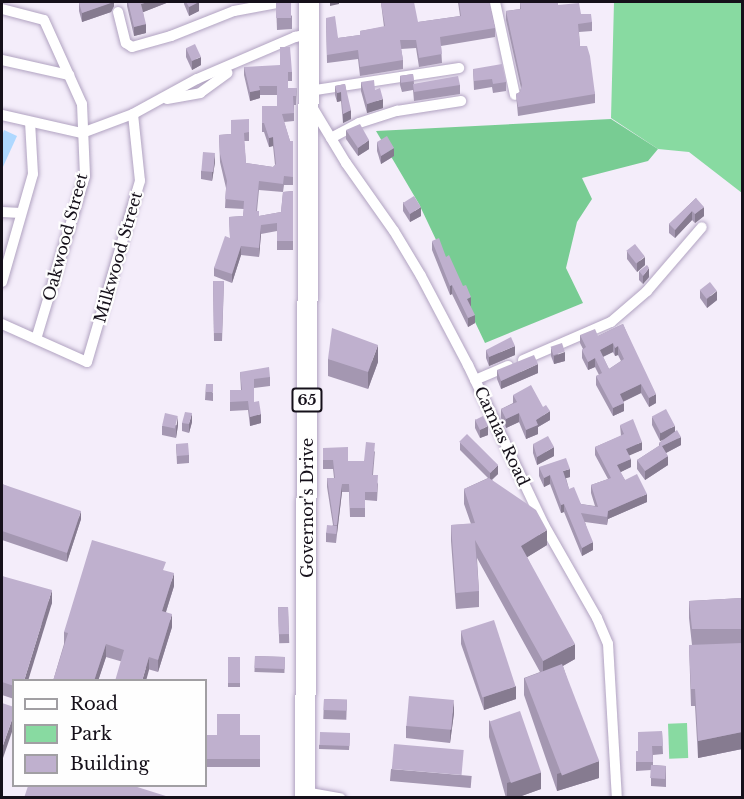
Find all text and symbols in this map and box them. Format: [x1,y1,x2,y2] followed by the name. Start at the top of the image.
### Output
[39,171,91,303] street label: Oakwood Street
[90,189,146,325] street label: Milkwood Street
[471,383,533,489] street label: Camias Road
[290,388,324,412] road number: 65
[297,438,317,578] street label: Governor's Drive
[12,679,207,787] legend
[70,693,118,715] text: Road
[70,723,112,745] text: Park
[70,753,149,775] text: Building

